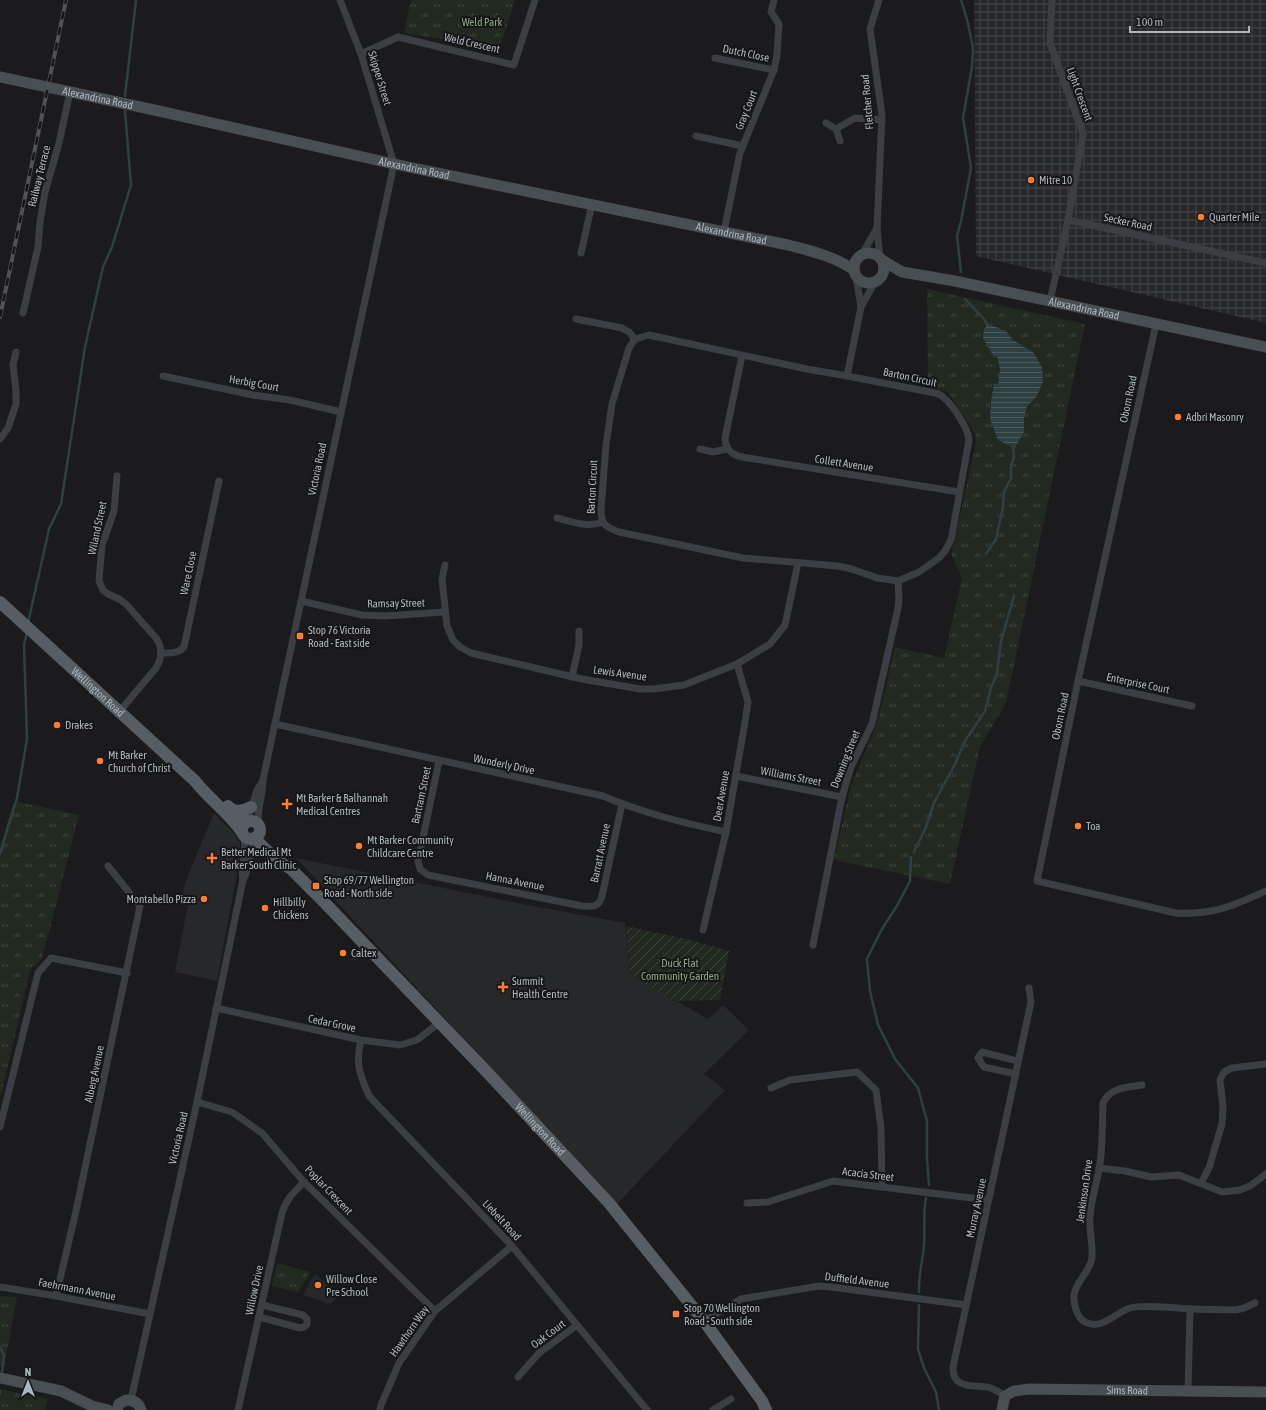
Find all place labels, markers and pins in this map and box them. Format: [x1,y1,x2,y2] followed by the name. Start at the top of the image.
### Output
[1039,174,1072,186] place label: Mitre 10
[1026,175,1036,185] marker: Mitre 10
[1209,211,1260,223] place label: Quarter Mile
[1196,212,1206,222] marker: Quarter Mile
[1186,411,1244,423] place label: Adbri Masonry
[1173,412,1183,422] marker: Adbri Masonry
[308,624,371,649] place label: Stop 76 Victoria Road - East side
[295,631,305,641] marker: Stop 76 Victoria Road - East side
[65,719,93,731] place label: Drakes
[52,720,62,730] marker: Drakes
[108,749,171,774] place label: Mt Barker Church of Christ
[95,756,105,766] marker: Mt Barker Church of Christ
[296,792,388,817] place label: Mt Barker & Balhannah Medical Centres
[281,798,293,810] marker: Mt Barker & Balhannah Medical Centres
[1086,820,1100,832] place label: Toa
[1073,821,1083,831] marker: Toa
[367,834,454,859] place label: Mt Barker Community Childcare Centre
[354,841,364,851] marker: Mt Barker Community Childcare Centre
[221,846,297,871] place label: Better Medical Mt Barker South Clinic
[206,852,218,864] marker: Better Medical Mt Barker South Clinic
[324,874,414,899] place label: Stop 69/77 Wellington Road - North side
[311,881,321,891] marker: Stop 69/77 Wellington Road - North side
[127,893,196,905] place label: Montabello Pizza
[199,894,209,904] marker: Montabello Pizza
[273,896,309,921] place label: Hillbilly Chickens
[260,903,270,913] marker: Hillbilly Chickens
[351,947,377,959] place label: Caltex
[338,948,348,958] marker: Caltex
[512,975,568,1000] place label: Summit Health Centre
[497,981,509,993] marker: Summit Health Centre
[326,1273,377,1298] place label: Willow Close Pre School
[313,1280,323,1290] marker: Willow Close Pre School
[684,1302,760,1327] place label: Stop 70 Wellington Road - South side
[671,1309,681,1319] marker: Stop 70 Wellington Road - South side

